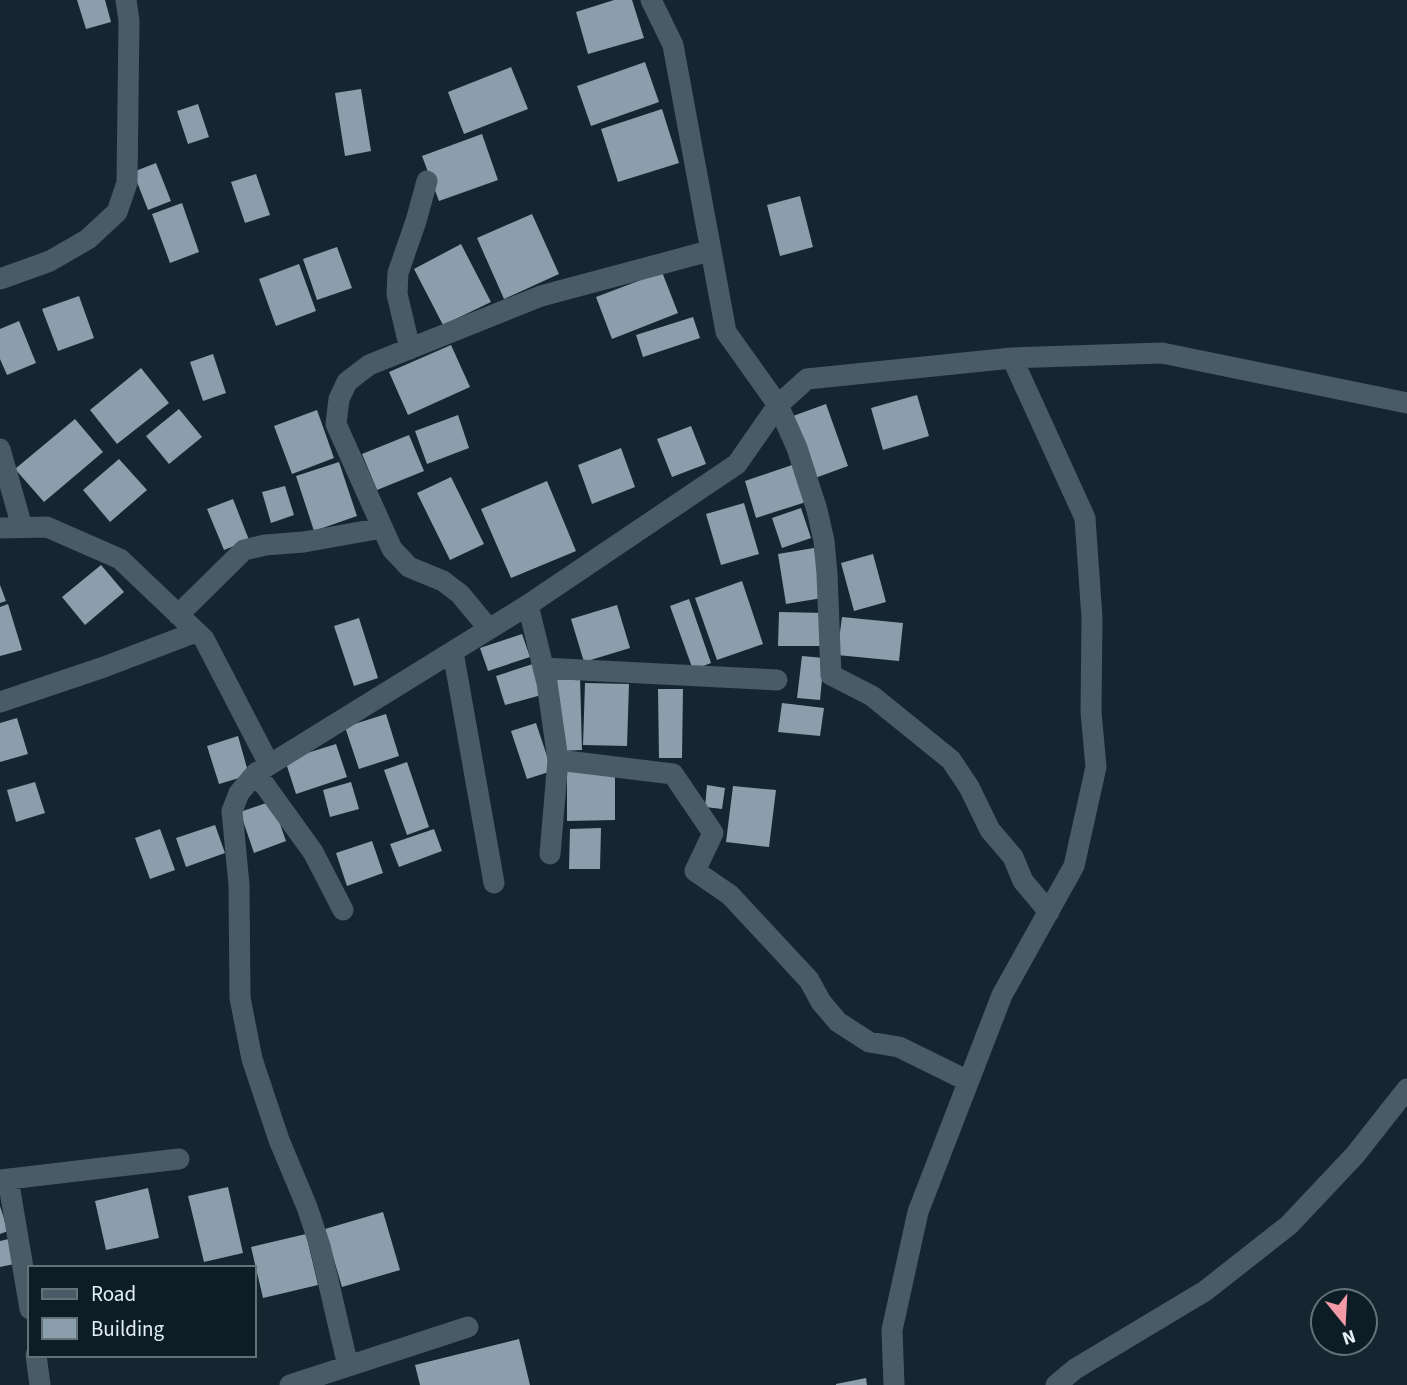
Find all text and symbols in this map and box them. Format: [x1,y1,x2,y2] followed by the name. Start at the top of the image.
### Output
[28,1266,256,1357] legend
[91,1279,136,1309] text: Road
[1309,1287,1379,1357] north arrow
[91,1314,165,1344] text: Building
[1339,1322,1359,1352] text: N

